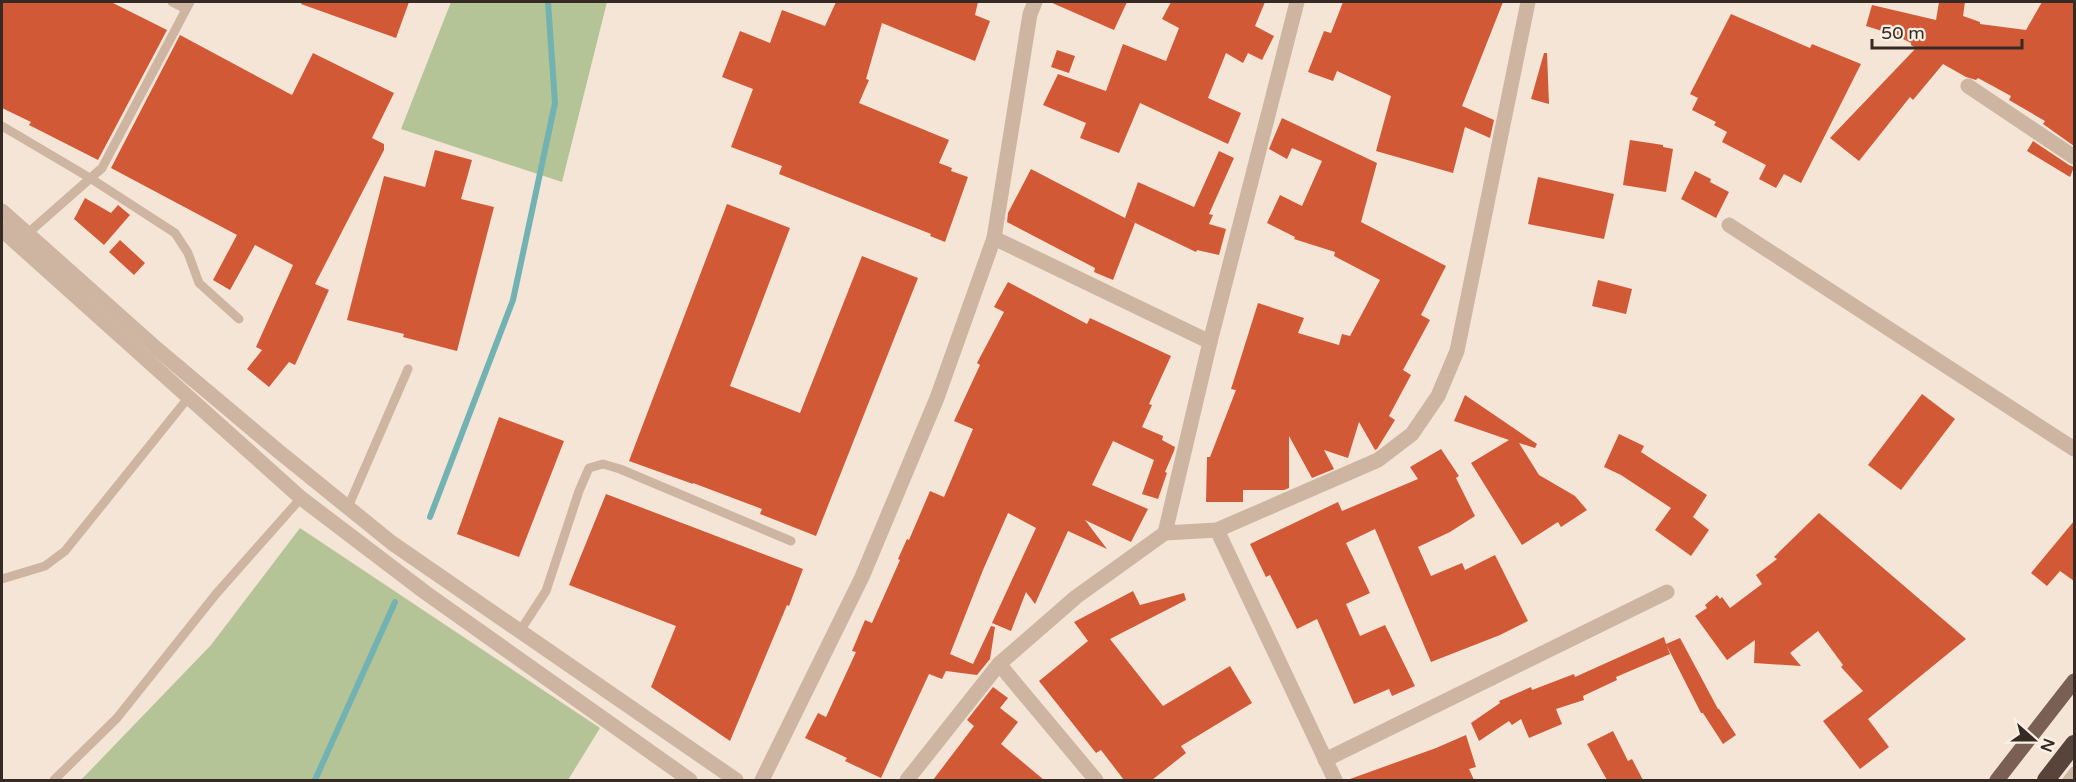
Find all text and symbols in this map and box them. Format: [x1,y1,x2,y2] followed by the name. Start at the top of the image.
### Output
[1872,12,2022,50] scale bar
[1881,22,1925,44] text: 50 m
[2004,710,2064,770] north arrow
[2035,735,2059,755] text: N

